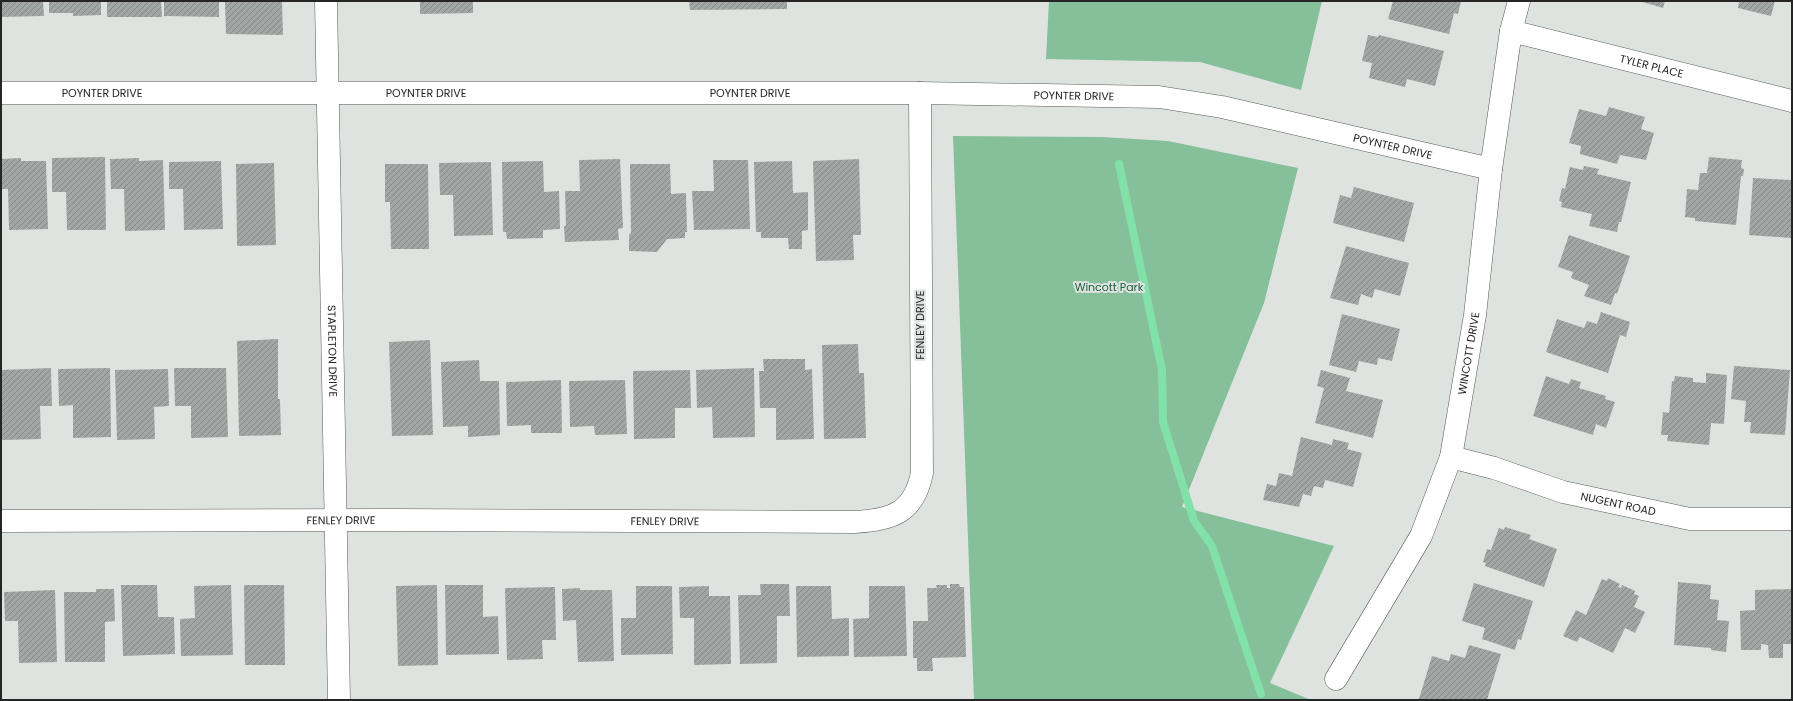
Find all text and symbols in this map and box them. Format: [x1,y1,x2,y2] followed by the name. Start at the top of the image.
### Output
[1618,50,1685,82] street label: TYLER PLACE
[62,85,142,101] street label: POYNTER DRIVE
[386,85,466,101] street label: POYNTER DRIVE
[710,85,790,101] street label: POYNTER DRIVE
[1033,87,1114,104] street label: POYNTER DRIVE
[1352,129,1434,163] street label: POYNTER DRIVE
[1075,279,1144,295] park label: Wincott Park
[912,291,928,359] street label: FENLEY DRIVE
[324,305,341,397] street label: STAPLETON DRIVE
[1454,311,1483,396] street label: WINCOTT DRIVE
[1579,488,1658,520] street label: NUGENT ROAD
[306,512,376,528] street label: FENLEY DRIVE
[630,513,700,529] street label: FENLEY DRIVE

